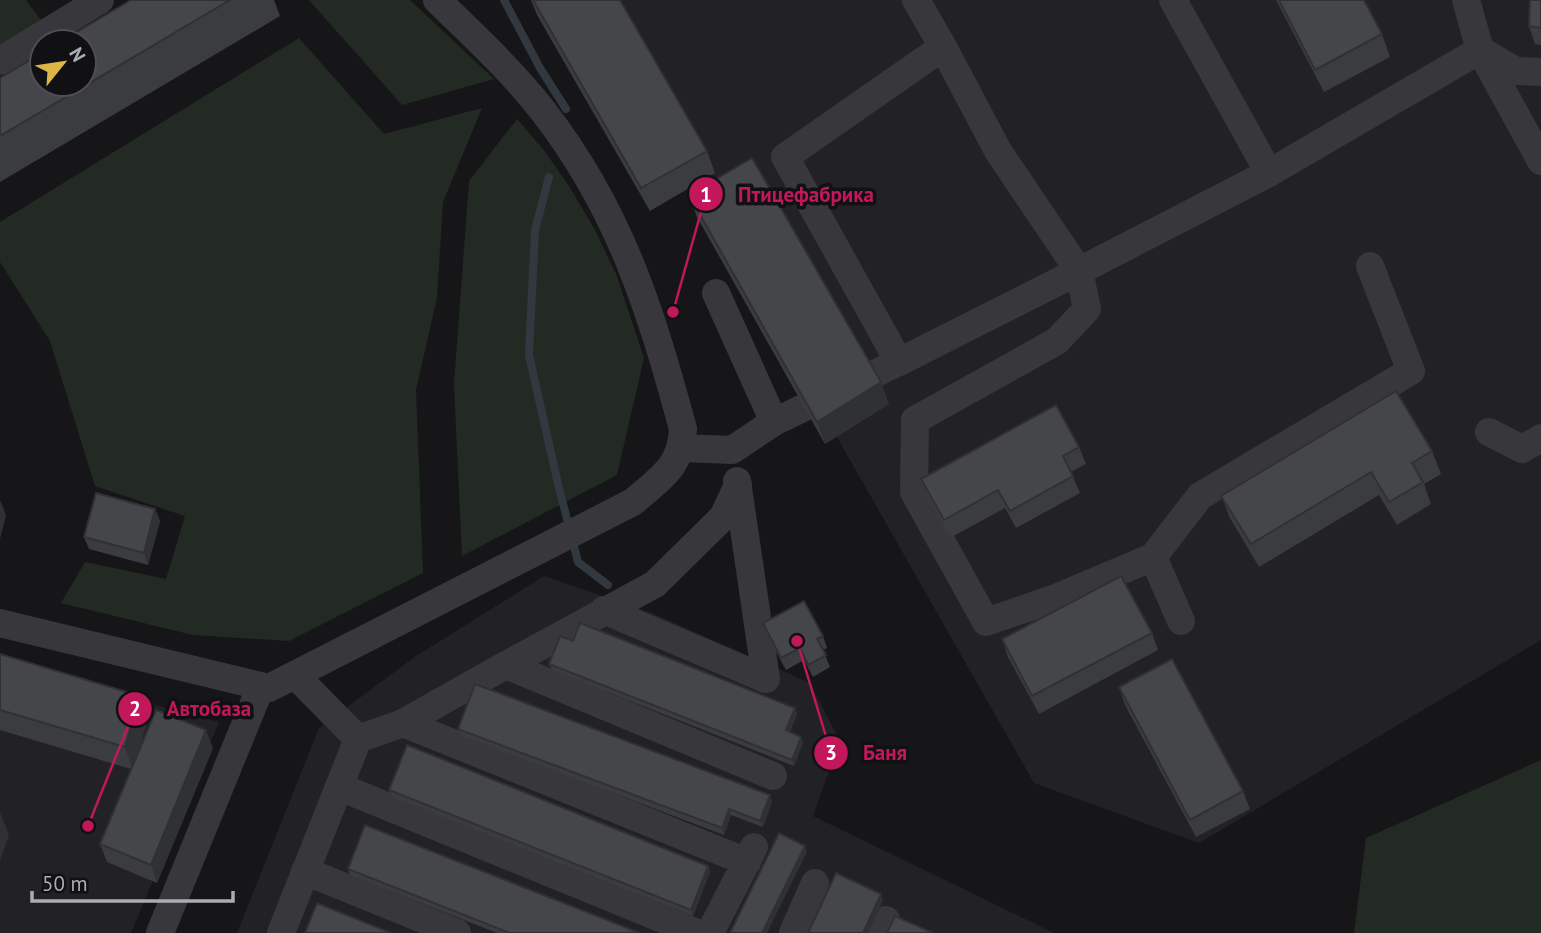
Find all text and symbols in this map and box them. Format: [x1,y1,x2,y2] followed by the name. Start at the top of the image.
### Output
[28,28,98,98] north arrow
[64,43,91,66] text: N
[689,173,888,215] callout: Птицефабрика
[700,181,712,208] text: 1
[738,181,874,208] text: Птицефабрика
[117,688,265,730] callout: Автобаза
[129,695,141,722] text: 2
[167,695,251,722] text: Автобаза
[813,732,921,774] callout: Баня
[825,739,837,766] text: 3
[863,739,907,766] text: Баня
[32,860,233,904] scale bar
[42,870,88,897] text: 50 m

